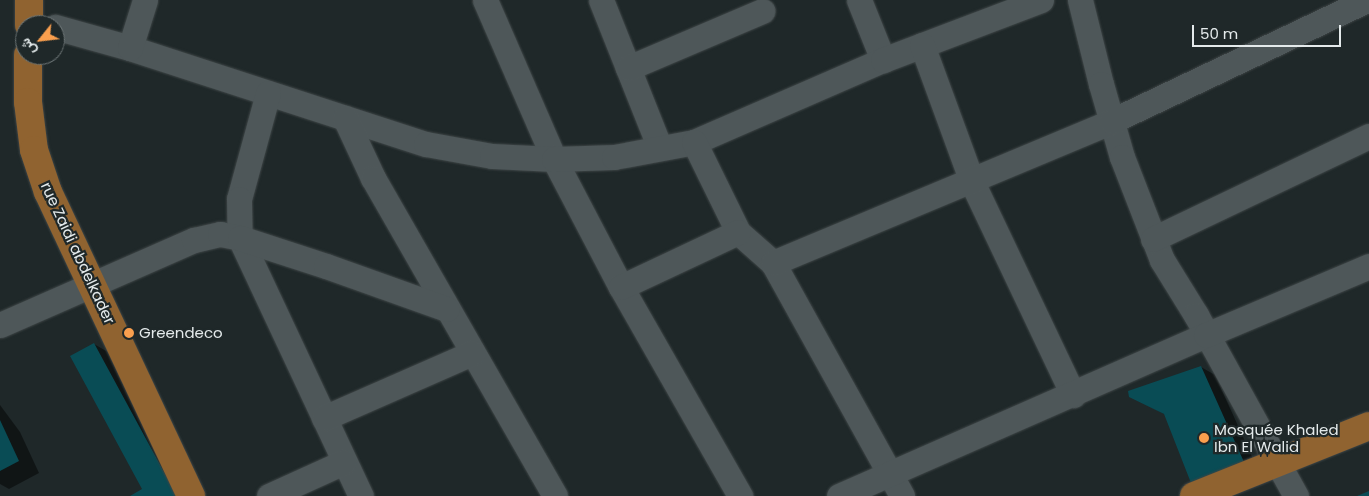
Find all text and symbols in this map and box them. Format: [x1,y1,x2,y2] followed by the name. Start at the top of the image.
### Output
[15,15,65,65] north arrow
[1194,15,1343,47] scale bar
[1200,23,1238,44] text: 50 m
[15,35,41,59] text: ش
[37,179,119,327] street label: rue Zaidi abdelkader
[139,324,223,342] place label: Greendeco
[123,327,135,339] marker: Greendeco
[1214,420,1339,455] place label: Mosquée Khaled Ibn El Walid
[1198,432,1210,444] marker: Mosquée Khaled Ibn El Walid

